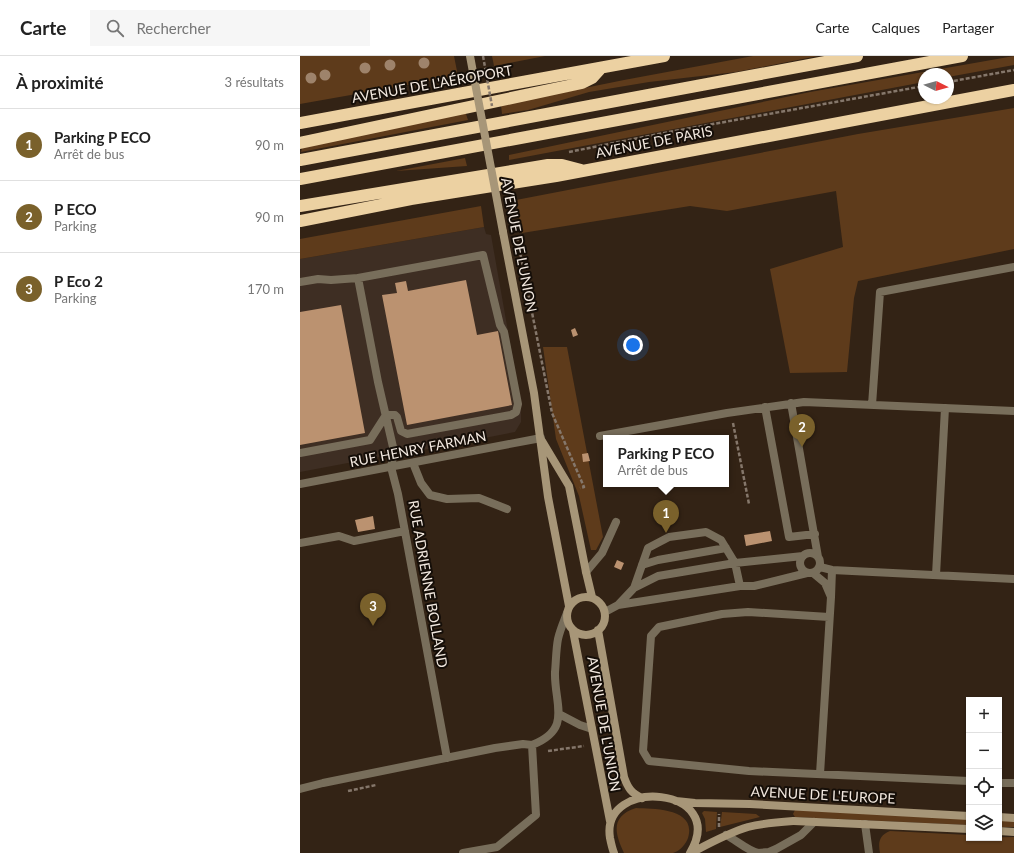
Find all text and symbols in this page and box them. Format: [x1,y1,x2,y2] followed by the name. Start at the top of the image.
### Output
[90,10,370,46] search box
[20,16,66,39] text: Carte
[104,17,126,39] icon: search
[136,19,211,37] text: Rechercher
[816,19,849,36] text: Carte
[871,19,920,36] text: Calques
[942,19,994,36] text: Partager
[350,61,514,106] street label: AVENUE DE L'AÉROPORT
[918,68,954,104] north arrow
[16,72,104,93] text: À proximité
[225,74,284,90] text: 3 résultats
[594,122,714,161] street label: AVENUE DE PARIS
[54,128,151,146] text: Parking P ECO
[25,137,33,153] text: 1
[255,137,284,153] text: 90 m
[54,146,124,162] text: Arrêt de bus
[498,176,541,314] street label: AVENUE DE L'UNION
[54,200,97,218] text: P ECO
[25,209,33,225] text: 2
[255,209,284,225] text: 90 m
[54,218,97,234] text: Parking
[54,272,103,290] text: P Eco 2
[25,281,33,297] text: 3
[247,281,284,297] text: 170 m
[54,290,97,306] text: Parking
[623,335,643,355] your location
[789,414,815,447] pin: 2
[348,427,488,470] street label: RUE HENRY FARMAN
[603,435,729,487] popup
[618,444,714,462] text: Parking P ECO
[618,462,688,478] text: Arrêt de bus
[405,499,452,669] street label: RUE ADRIENNE BOLLAND
[653,500,679,533] pin: 1
[360,593,386,626] pin: 3
[584,655,625,793] street label: AVENUE DE L'UNION
[966,697,1002,841] map controls
[966,697,1002,733] button: +
[966,733,1002,769] button: −
[966,769,1002,805] button: locate
[750,782,896,807] street label: AVENUE DE L'EUROPE
[966,805,1002,841] button: layers

